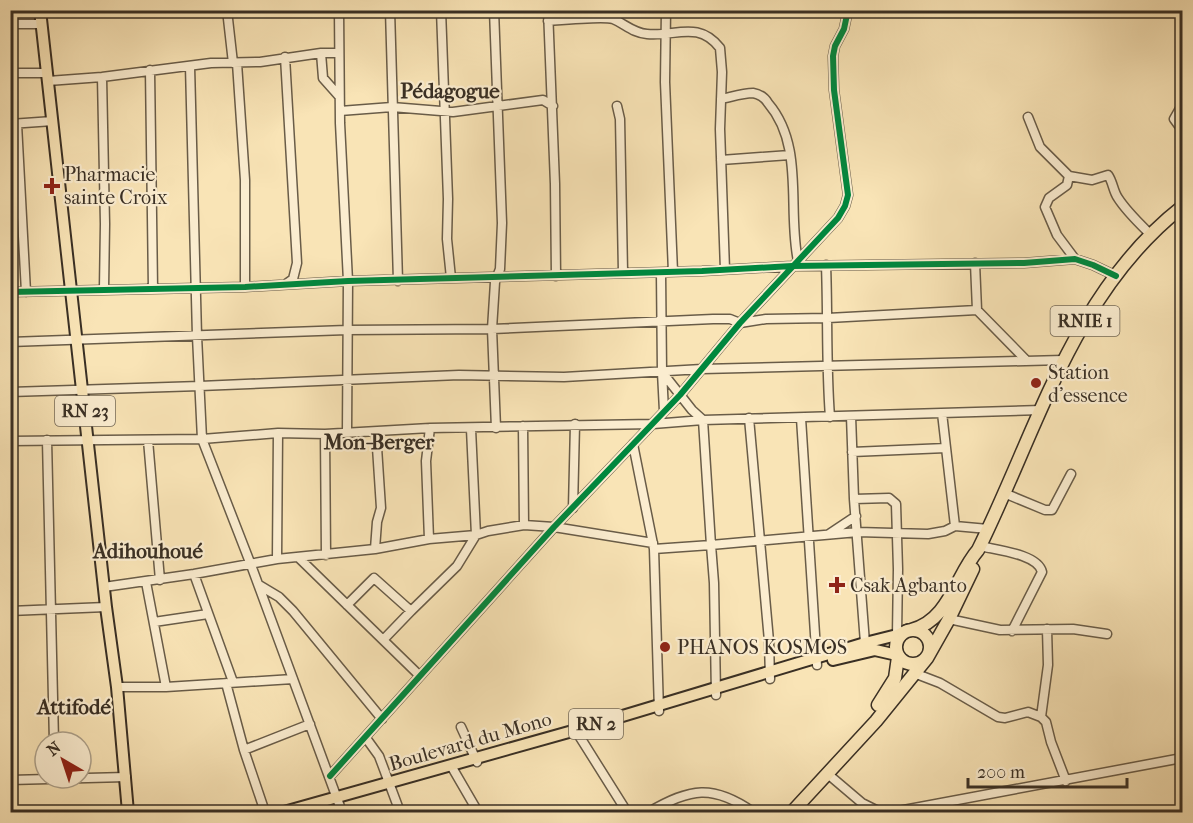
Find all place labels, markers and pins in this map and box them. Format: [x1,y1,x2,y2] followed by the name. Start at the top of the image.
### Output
[64,163,168,209] place label: Pharmacie sainte Croix
[45,179,59,193] marker: Pharmacie sainte Croix
[1048,361,1128,407] place label: Station d'essence
[1029,376,1043,390] marker: Station d'essence
[850,574,967,597] place label: Csak Agbanto
[828,576,846,594] marker: Csak Agbanto
[677,636,847,659] place label: PHANOS KOSMOS
[658,640,672,654] marker: PHANOS KOSMOS

